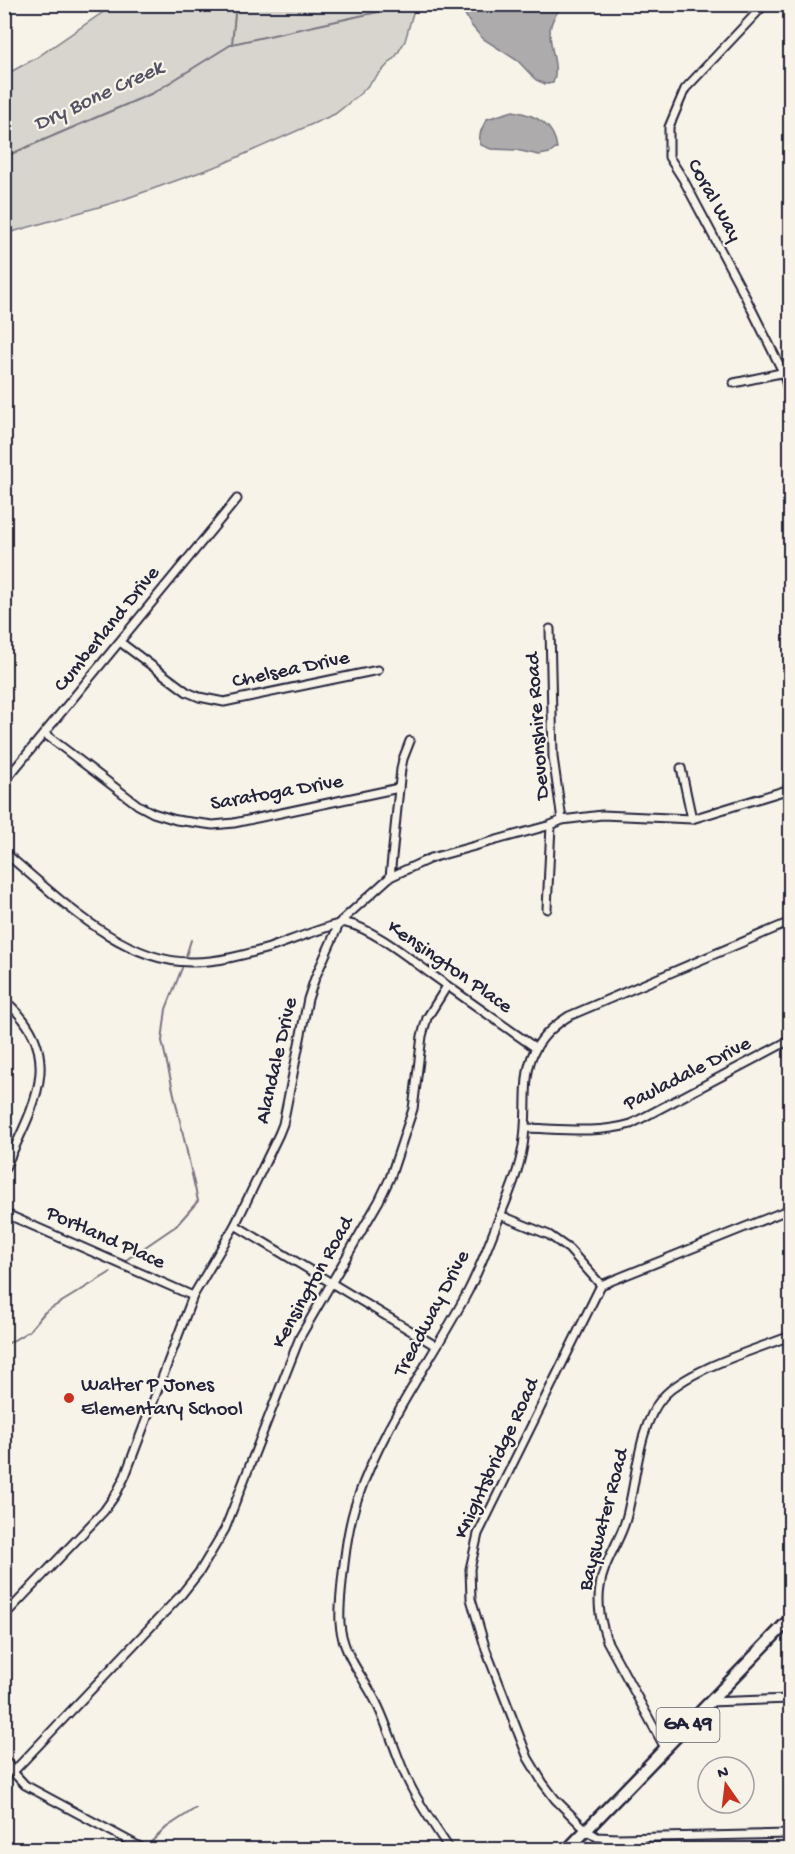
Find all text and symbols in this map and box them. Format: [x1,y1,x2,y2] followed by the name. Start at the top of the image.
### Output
[30,55,170,138] water label: Dry Bone Creek
[680,155,746,247] street label: Coral Way
[50,561,167,698] street label: Cumberland Drive
[230,646,353,696] street label: Chelsea Drive
[521,650,557,802] street label: Devonshire Road
[209,770,346,818] street label: Saratoga Drive
[382,916,517,1021] street label: Kensington Place
[251,994,305,1127] street label: Alandale Drive
[619,1032,757,1118] street label: Pauladale Drive
[41,1201,170,1277] street label: Portland Place
[267,1211,361,1353] street label: Kensington Road
[389,1246,477,1382] street label: Treadway Drive
[450,1373,547,1543] street label: Knightsbridge Road
[81,1374,243,1423] place label: Walter P Jones Elementary School
[62,1391,76,1405] marker: Walter P Jones Elementary School
[574,1445,636,1595] street label: Bayswater Road
[656,1708,720,1742] road number: GA 49
[696,1755,756,1815] north arrow
[716,1763,731,1784] text: N

